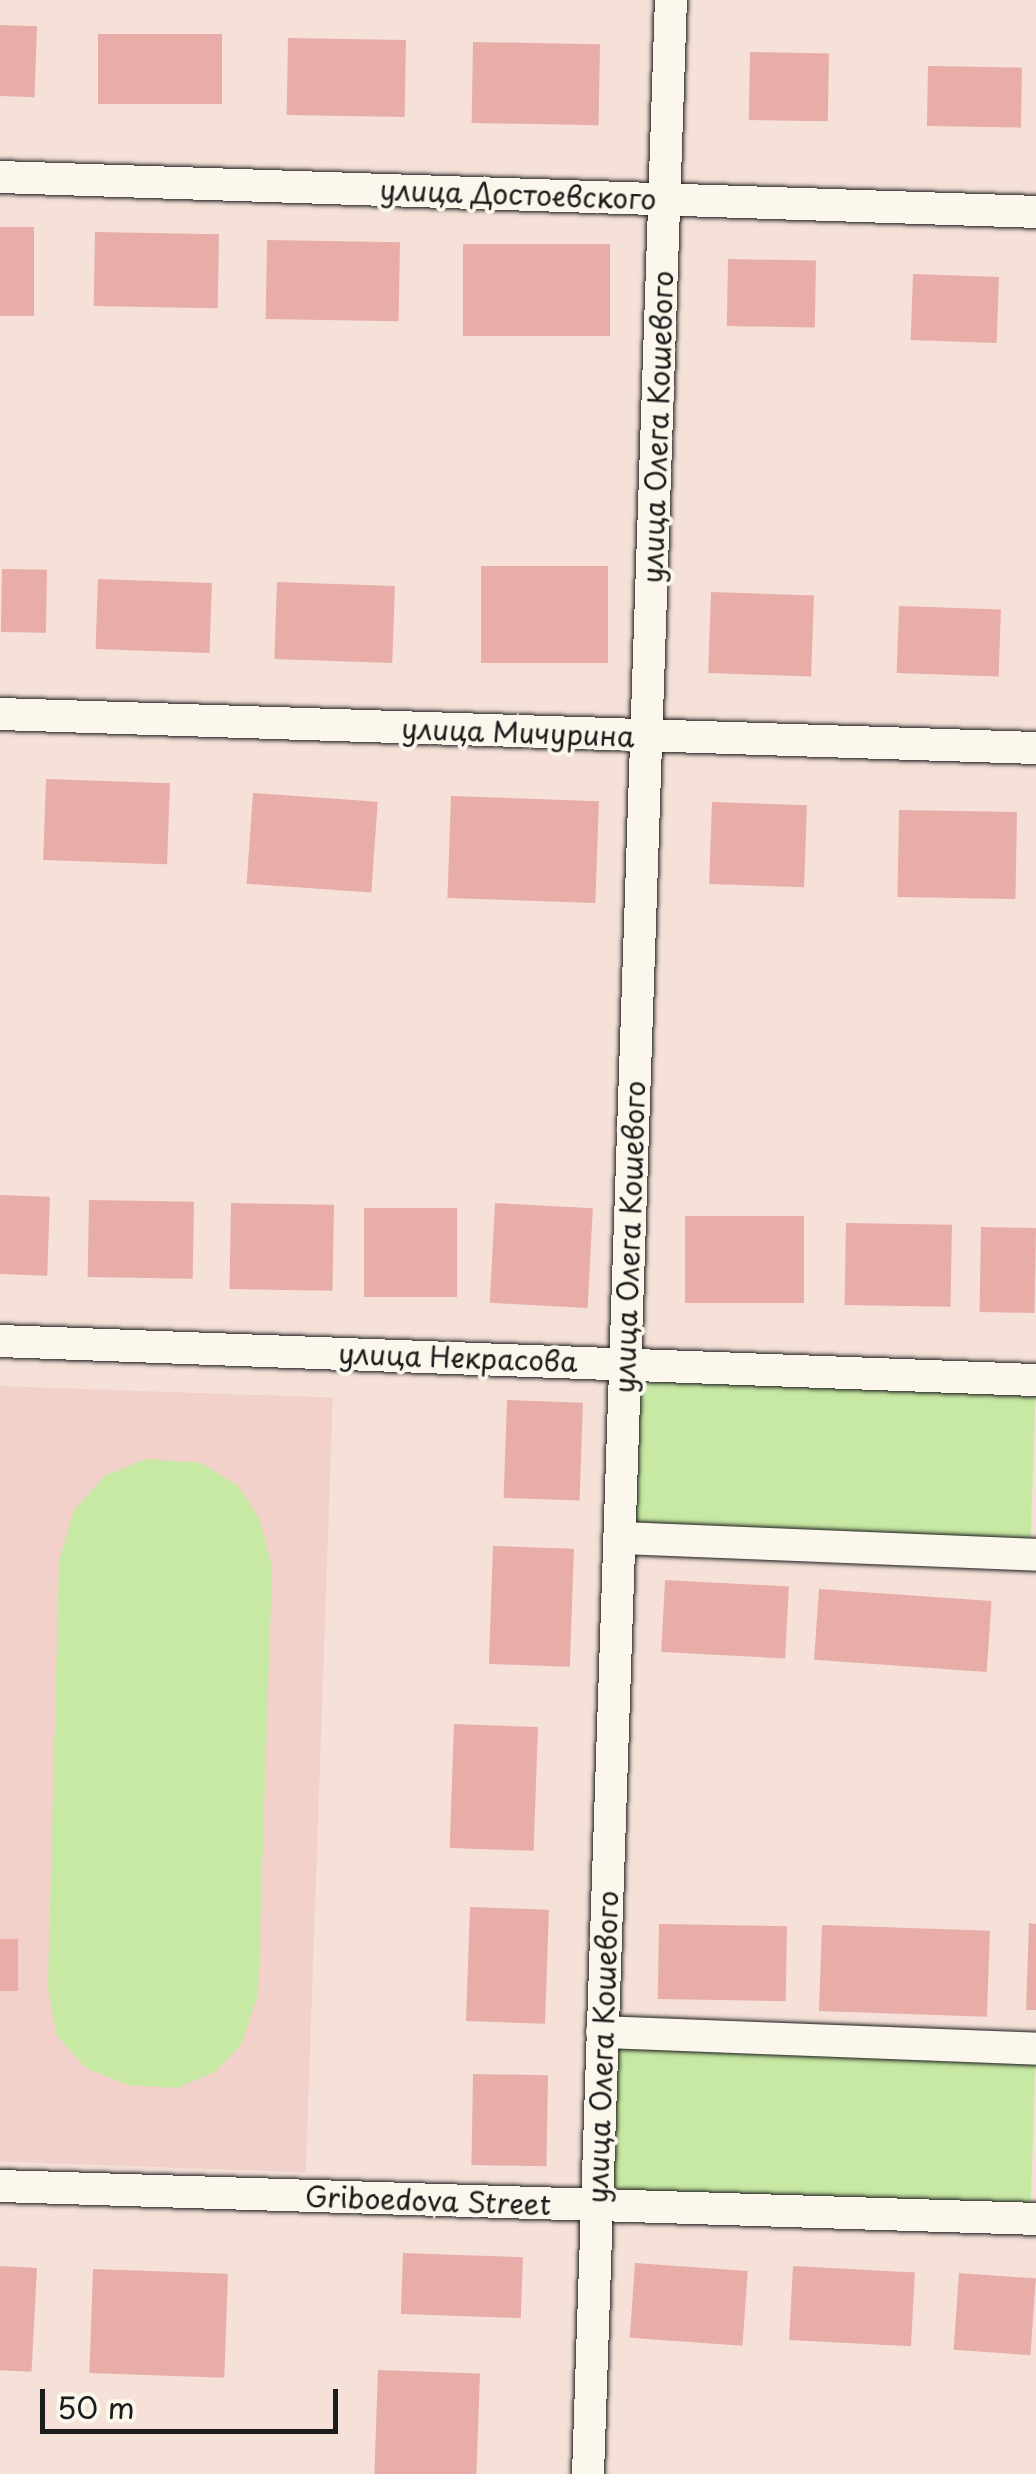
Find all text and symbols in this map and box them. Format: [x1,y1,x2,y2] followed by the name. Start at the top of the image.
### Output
[379,172,657,216] street label: улица Достоевского
[635,268,679,586] street label: улица Олега Кошевого
[400,711,636,753] street label: улица Мичурина
[607,1078,651,1396] street label: улица Олега Кошевого
[337,1336,579,1378] street label: улица Некрасова
[580,1888,624,2206] street label: улица Олега Кошевого
[305,2179,551,2221] street label: Griboedova Street
[45,2369,342,2431] scale bar
[57,2384,135,2429] text: 50 m

